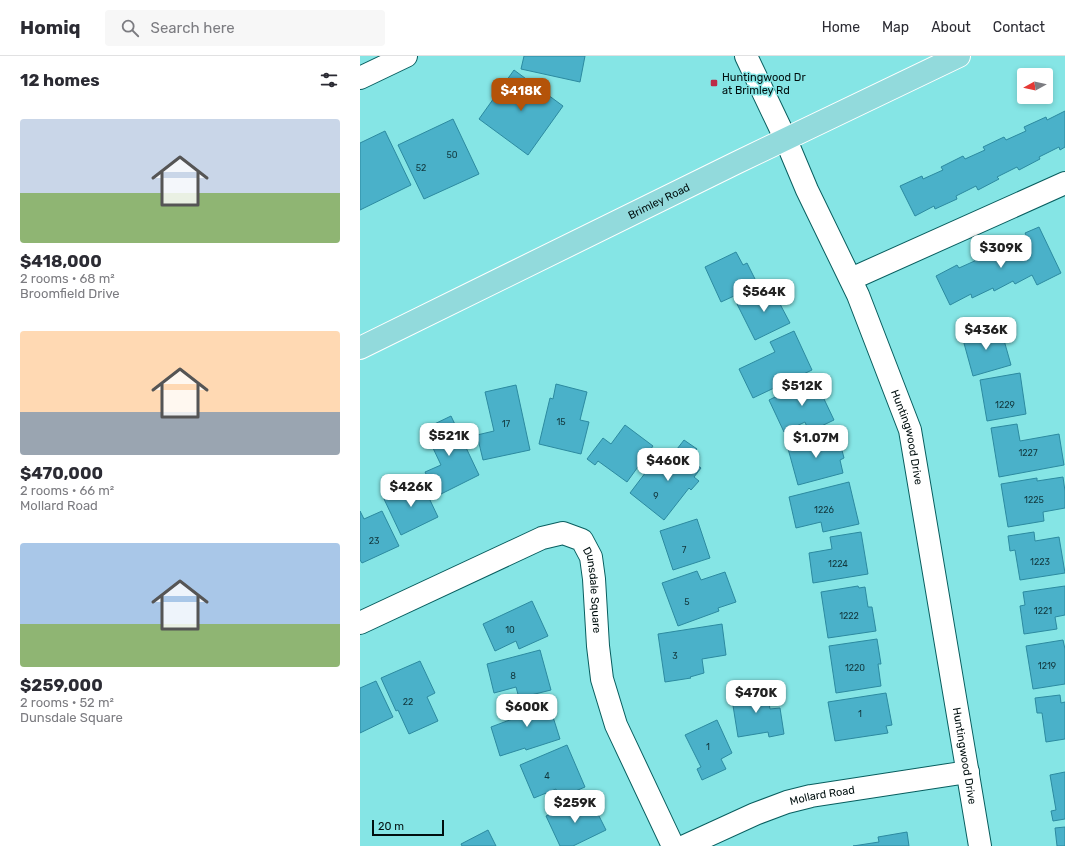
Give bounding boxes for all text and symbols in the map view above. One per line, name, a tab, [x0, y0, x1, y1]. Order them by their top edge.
search box	[105, 10, 385, 46]
text: Homiq	[20, 16, 81, 39]
icon: search	[119, 17, 141, 39]
text: Search here	[151, 19, 235, 37]
text: Home	[822, 19, 860, 36]
text: Map	[882, 19, 909, 36]
text: About	[931, 19, 971, 36]
text: Contact	[993, 19, 1045, 36]
north arrow	[1017, 68, 1053, 104]
map controls	[1017, 68, 1053, 104]
icon: filters	[318, 69, 340, 91]
text: 12 homes	[20, 70, 100, 90]
place label: Huntingwood Dr at Brimley Rd	[722, 71, 806, 97]
pin: $418K	[493, 78, 549, 112]
marker: Huntingwood Dr at Brimley Rd	[709, 78, 719, 88]
text: $418K	[500, 83, 542, 98]
icon: home	[144, 145, 216, 217]
house number: 50	[446, 150, 458, 160]
house number: 52	[416, 163, 426, 173]
street label: Brimley Road	[626, 180, 692, 222]
pin: $309K	[973, 235, 1029, 269]
text: $309K	[979, 240, 1023, 255]
text: $418,000	[20, 251, 102, 271]
text: 2 rooms · 68 m²	[20, 271, 115, 286]
pin: $564K	[736, 279, 792, 313]
text: $564K	[742, 284, 786, 299]
text: Broomfield Drive	[20, 286, 120, 301]
pin: $436K	[958, 317, 1014, 351]
text: $436K	[964, 322, 1008, 337]
icon: home	[144, 357, 216, 429]
pin: $512K	[774, 373, 830, 407]
text: $512K	[782, 378, 822, 393]
street label: Huntingwood Drive	[889, 388, 926, 486]
house number: 1229	[995, 400, 1015, 410]
house number: 15	[556, 417, 566, 427]
house number: 17	[502, 419, 511, 429]
pin: $521K	[421, 423, 477, 457]
pin: $1.07M	[783, 425, 849, 459]
text: $521K	[429, 428, 469, 443]
text: $1.07M	[793, 430, 839, 445]
pin: $460K	[640, 448, 696, 482]
house number: 1227	[1018, 448, 1038, 458]
text: $460K	[646, 453, 690, 468]
text: $470,000	[20, 463, 103, 483]
pin: $426K	[383, 474, 439, 508]
text: $426K	[389, 479, 433, 494]
text: 2 rooms · 66 m²	[20, 483, 114, 498]
house number: 9	[653, 491, 659, 501]
house number: 1225	[1024, 495, 1044, 505]
text: Mollard Road	[20, 498, 98, 513]
house number: 1226	[814, 505, 834, 515]
house number: 23	[369, 536, 379, 546]
street label: Dunsdale Square	[580, 545, 604, 634]
house number: 7	[682, 545, 687, 555]
house number: 1223	[1030, 557, 1050, 567]
house number: 1224	[828, 559, 848, 569]
icon: home	[144, 569, 216, 641]
house number: 5	[684, 597, 690, 607]
house number: 1221	[1034, 606, 1052, 616]
house number: 1222	[839, 611, 859, 621]
house number: 10	[505, 625, 515, 635]
house number: 3	[672, 651, 678, 661]
house number: 1219	[1038, 661, 1056, 671]
house number: 1220	[845, 663, 865, 673]
house number: 8	[510, 671, 516, 681]
text: $259,000	[20, 675, 103, 695]
pin: $470K	[728, 680, 784, 714]
text: $470K	[735, 685, 777, 700]
pin: $600K	[499, 694, 555, 728]
text: 2 rooms · 52 m²	[20, 695, 114, 710]
house number: 22	[403, 697, 413, 707]
text: $600K	[505, 699, 549, 714]
street label: Huntingwood Drive	[950, 706, 979, 805]
house number: 1	[858, 709, 862, 719]
text: Dunsdale Square	[20, 710, 123, 725]
house number: 1	[706, 742, 710, 752]
house number: 4	[544, 771, 550, 781]
street label: Mollard Road	[788, 783, 856, 808]
pin: $259K	[547, 790, 603, 824]
text: $259K	[554, 795, 596, 810]
scale bar	[372, 818, 444, 837]
text: 20 m	[378, 820, 404, 833]

